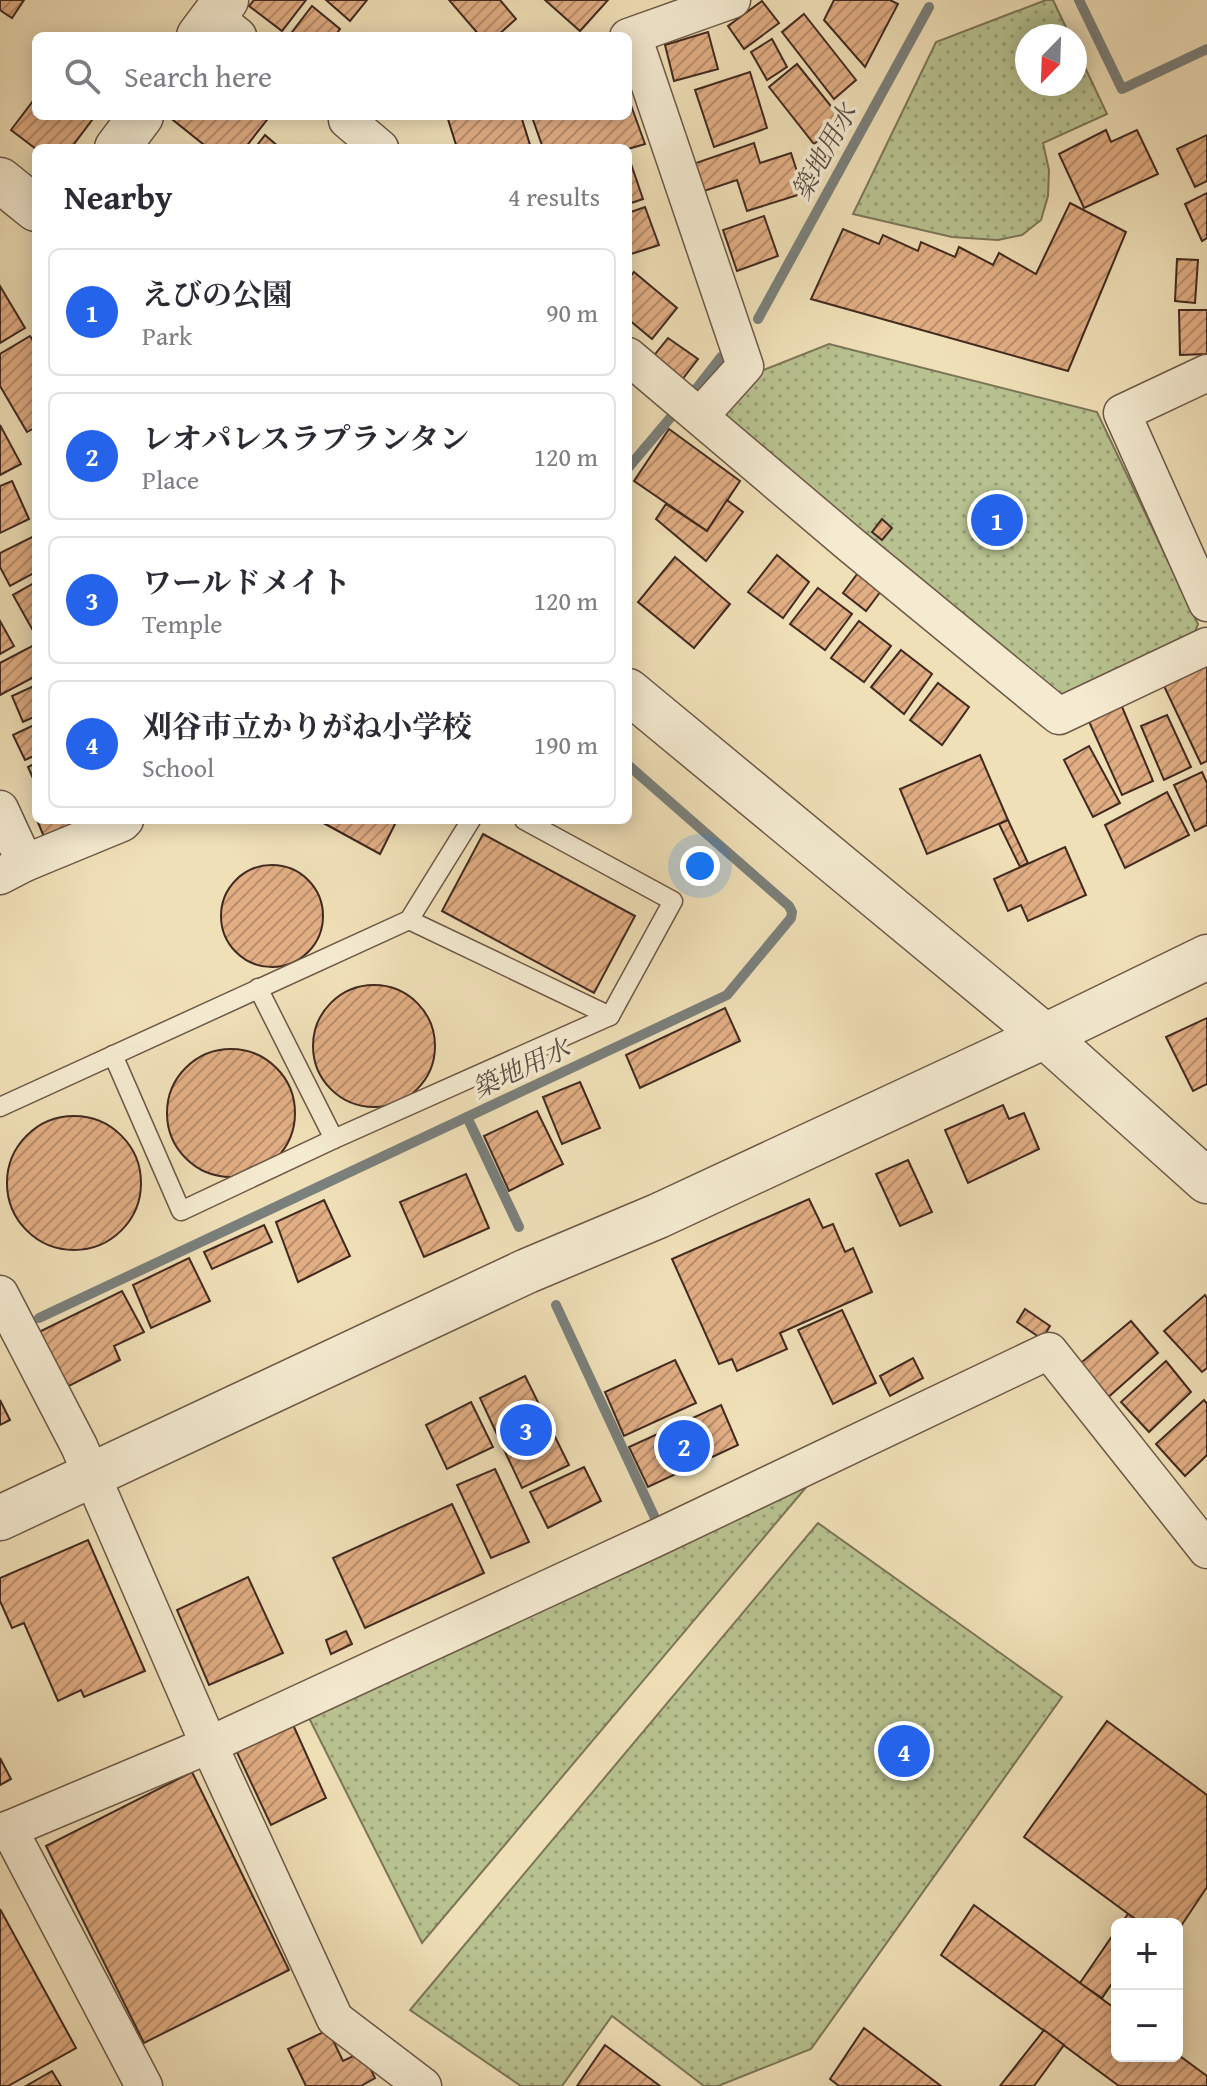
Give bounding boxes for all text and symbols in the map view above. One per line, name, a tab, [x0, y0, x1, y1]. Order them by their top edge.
north arrow	[1015, 24, 1087, 96]
search box	[32, 32, 632, 120]
icon: search	[60, 54, 104, 98]
text: Search here	[124, 54, 272, 98]
water label: 築地用水	[781, 94, 867, 207]
text: Nearby	[64, 172, 173, 221]
text: 4 results	[508, 177, 600, 216]
text: えびの公園	[142, 272, 292, 316]
text: 1	[85, 293, 99, 332]
text: 90 m	[546, 293, 598, 332]
text: Park	[142, 316, 192, 355]
text: レオパレスラプランタン	[142, 416, 469, 460]
text: 2	[85, 437, 99, 476]
text: 120 m	[533, 437, 598, 476]
text: Place	[142, 460, 199, 499]
pin: 1	[971, 490, 1023, 550]
text: ワールドメイト	[142, 560, 351, 604]
text: 3	[85, 581, 99, 620]
text: 120 m	[533, 581, 598, 620]
text: Temple	[142, 604, 223, 643]
text: 刈谷市立かりがね小学校	[142, 704, 472, 748]
text: 4	[85, 725, 99, 764]
text: 190 m	[533, 725, 598, 764]
text: School	[142, 748, 214, 787]
your location	[680, 846, 720, 886]
water label: 築地用水	[465, 1027, 579, 1107]
pin: 3	[500, 1400, 552, 1460]
pin: 2	[658, 1416, 710, 1476]
pin: 4	[878, 1721, 930, 1781]
map controls	[1111, 1918, 1183, 2062]
button: +	[1111, 1918, 1183, 1990]
button: −	[1111, 1990, 1183, 2062]

